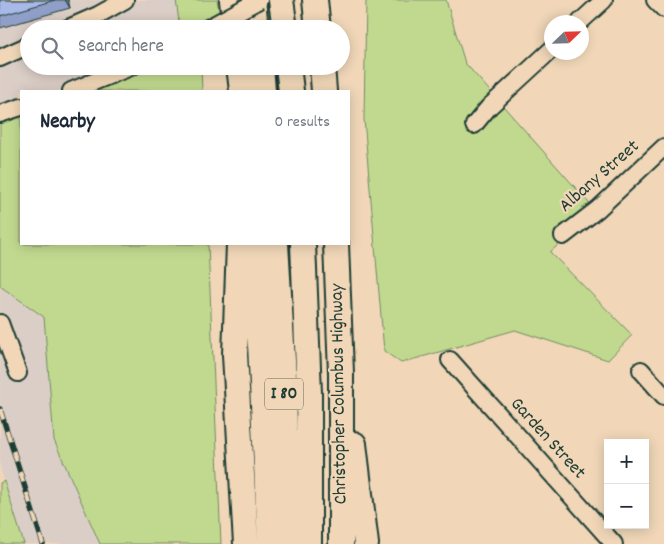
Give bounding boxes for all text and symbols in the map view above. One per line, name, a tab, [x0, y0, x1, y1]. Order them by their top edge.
north arrow	[544, 15, 589, 60]
search box	[20, 20, 350, 75]
icon: search	[38, 34, 66, 62]
text: Search here	[78, 34, 164, 61]
text: Nearby	[40, 108, 95, 138]
text: 0 results	[275, 111, 330, 134]
street label: Albany Street	[554, 134, 646, 220]
street label: Christopher Columbus Highway	[325, 283, 355, 505]
road number: I 80	[265, 378, 303, 409]
street label: Garden Street	[503, 392, 591, 486]
map controls	[604, 439, 649, 529]
button: +	[604, 439, 649, 484]
button: −	[604, 484, 649, 529]

